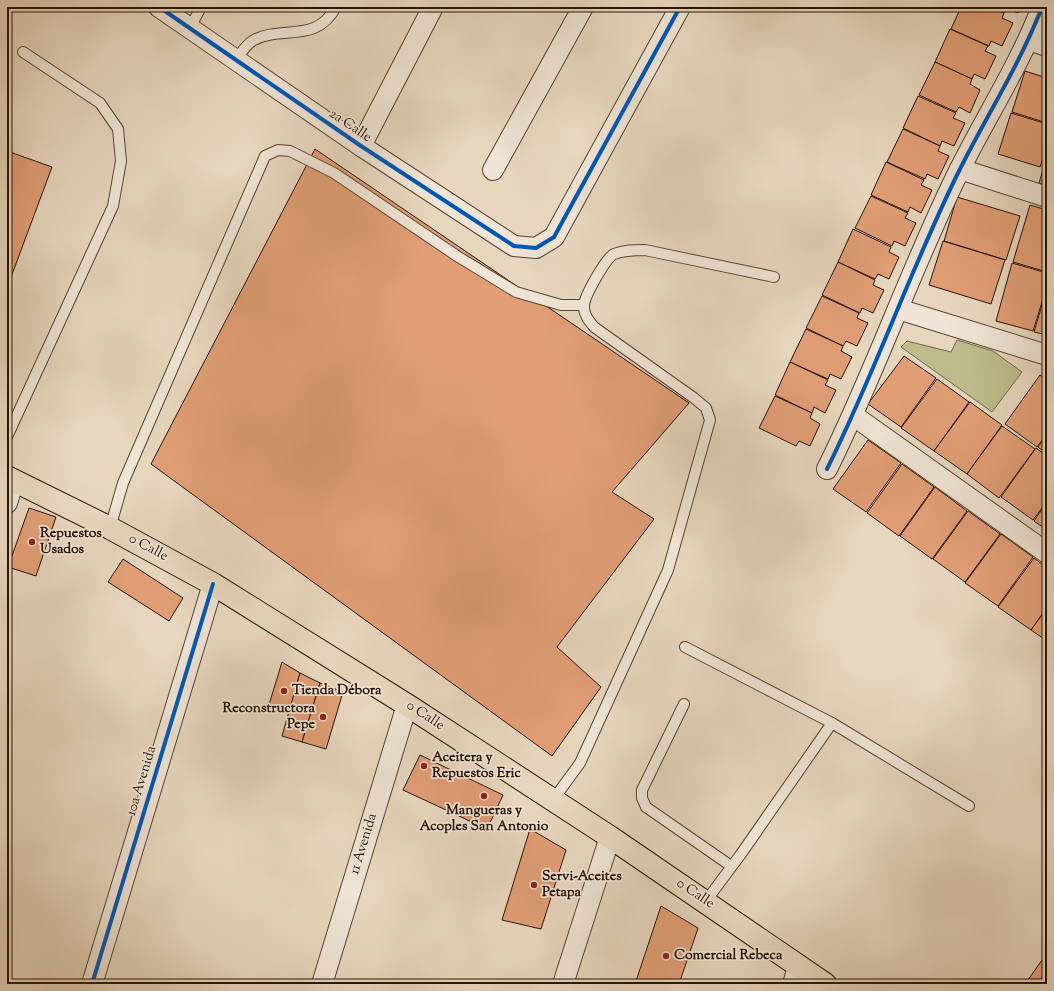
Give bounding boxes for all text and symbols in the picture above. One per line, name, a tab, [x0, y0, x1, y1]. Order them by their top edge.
street label: 2a Calle	[325, 104, 375, 148]
place label: Repuestos Usados	[40, 524, 102, 560]
street label: 0 Calle	[125, 529, 171, 567]
marker: Repuestos Usados	[27, 537, 37, 547]
place label: Tienda Débora	[292, 681, 382, 701]
marker: Tienda Débora	[279, 686, 289, 696]
street label: 0 Calle	[402, 696, 448, 736]
place label: Reconstructora Pepe	[223, 699, 316, 735]
marker: Reconstructora Pepe	[318, 712, 328, 722]
street label: 10a Avenida	[122, 743, 162, 818]
place label: Aceitera y Repuestos Eric	[432, 748, 521, 784]
marker: Aceitera y Repuestos Eric	[419, 761, 429, 771]
marker: Mangueras y Acoples San Antonio	[479, 791, 489, 801]
place label: Mangueras y Acoples San Antonio	[420, 801, 549, 837]
street label: 11 Avenida	[345, 810, 383, 877]
place label: Servi-Aceites Petapa	[542, 867, 622, 903]
street label: 0 Calle	[672, 874, 718, 914]
marker: Servi-Aceites Petapa	[529, 880, 539, 890]
place label: Comercial Rebeca	[674, 946, 783, 966]
marker: Comercial Rebeca	[661, 951, 671, 961]

